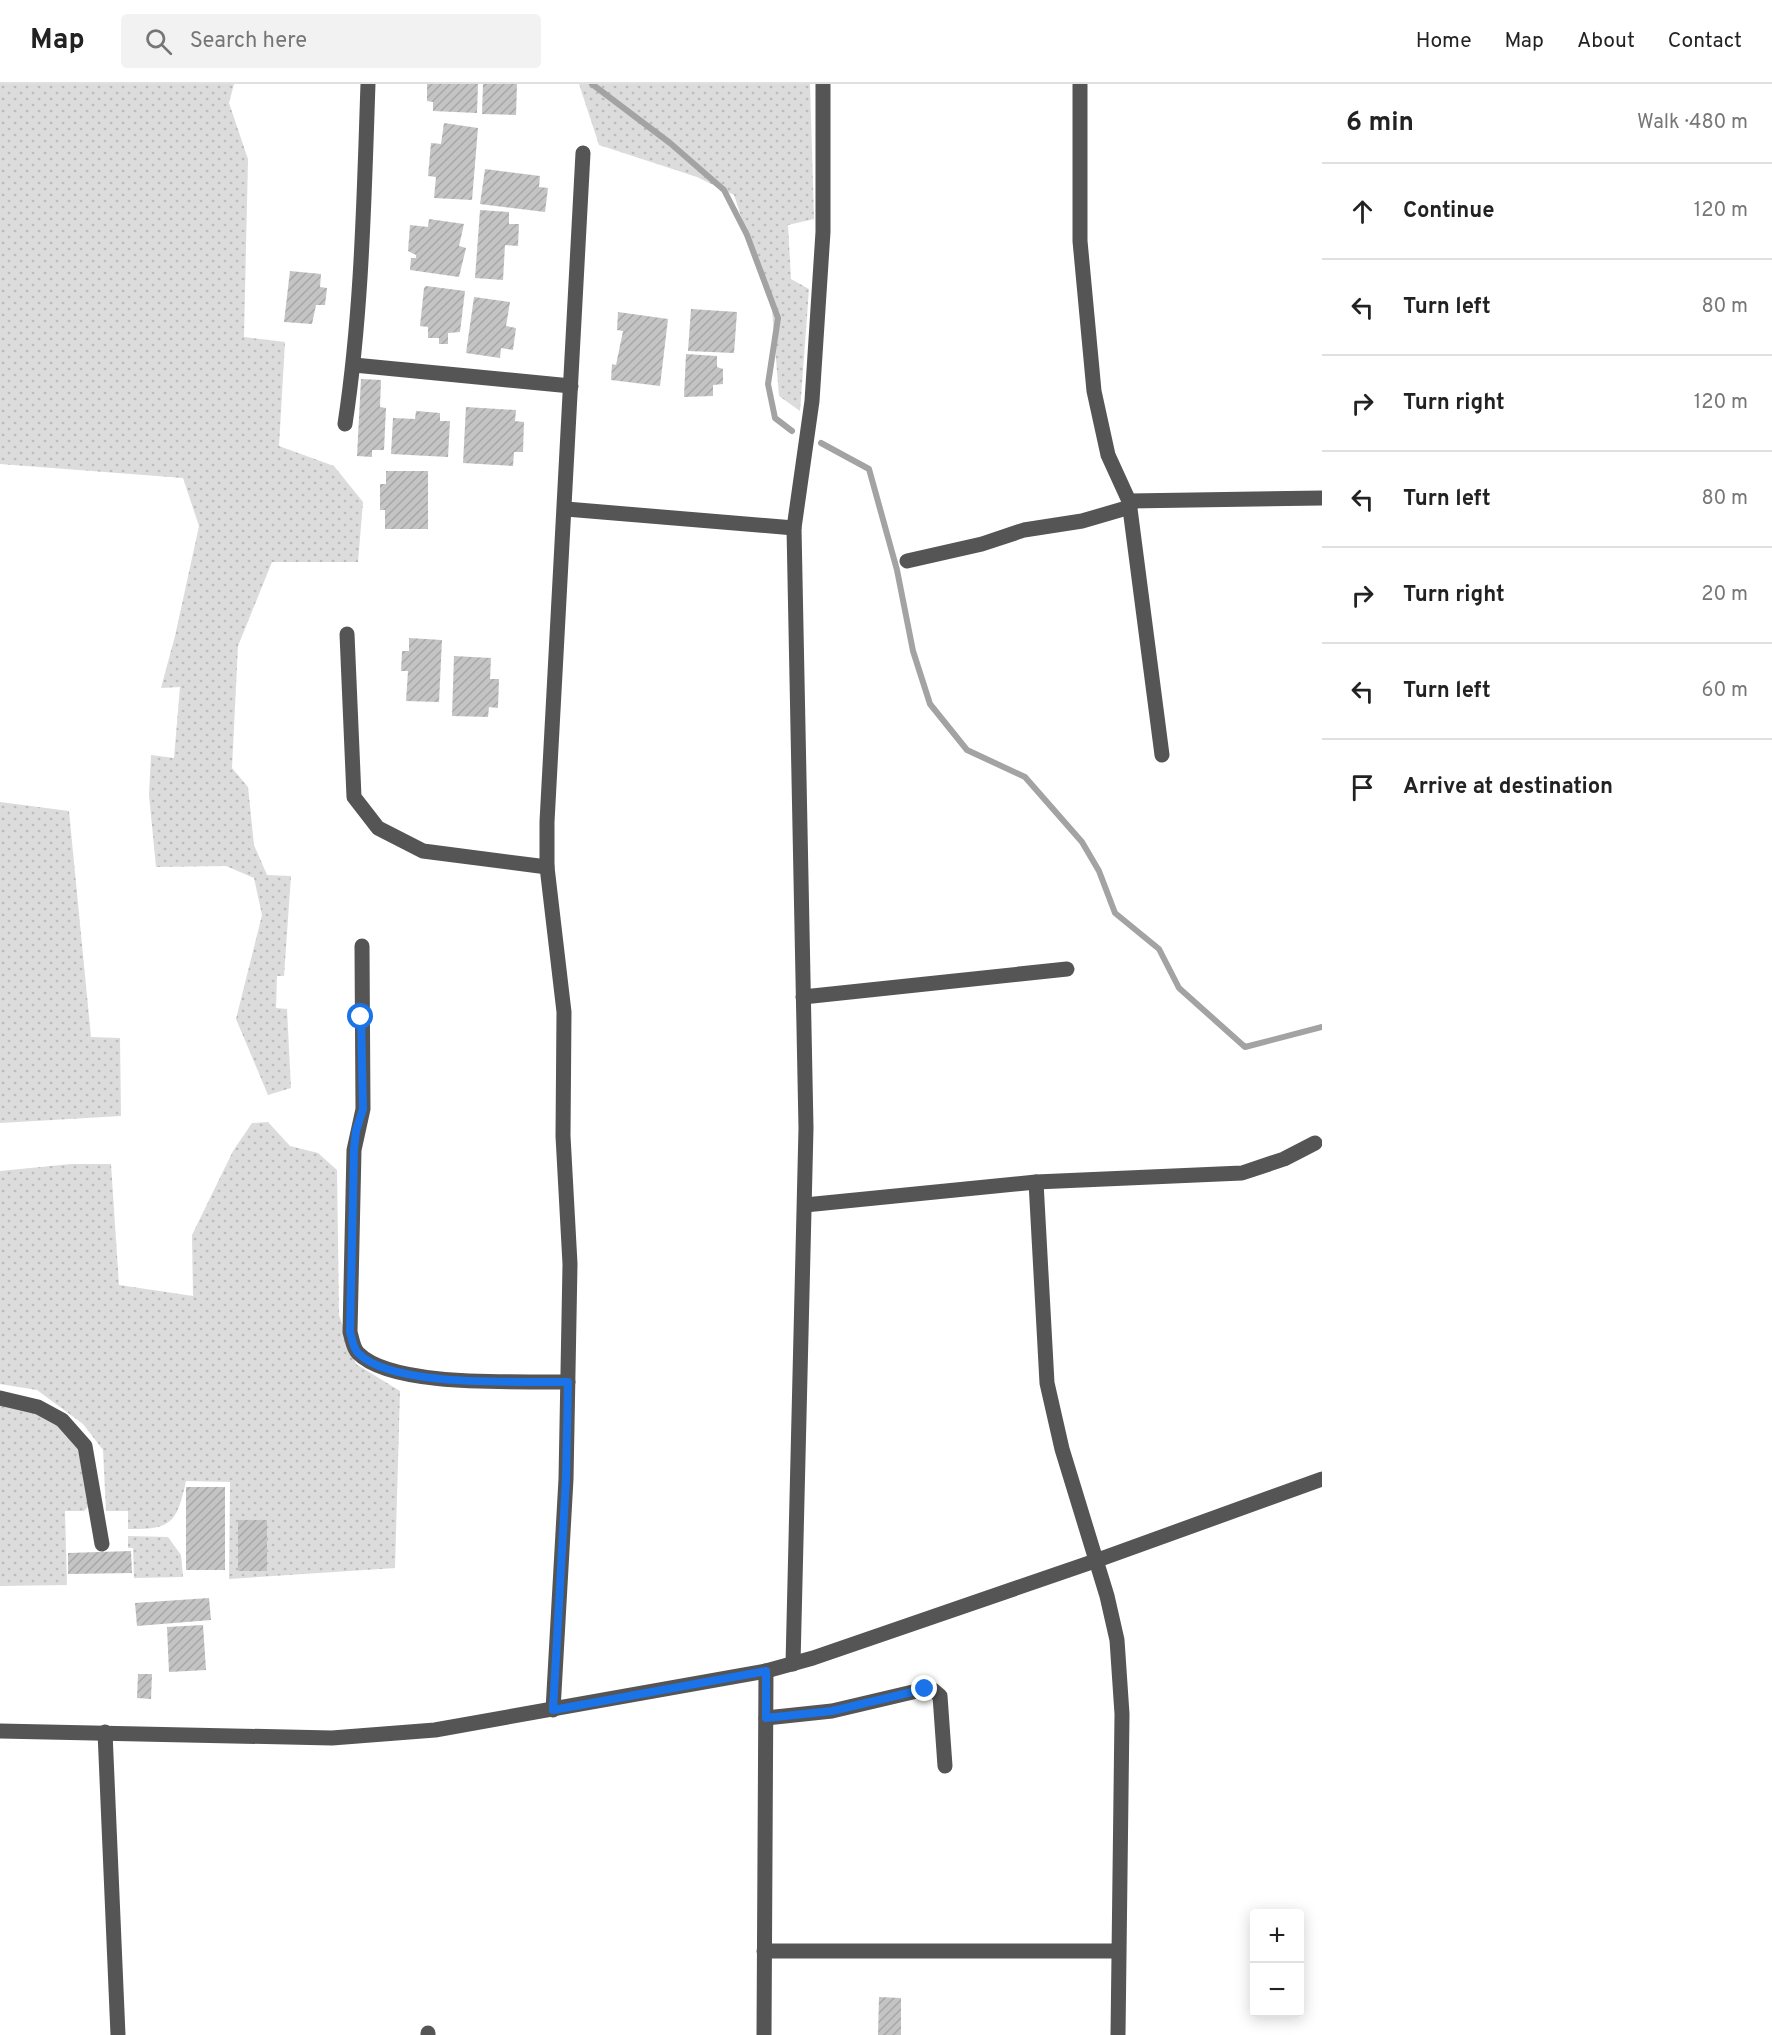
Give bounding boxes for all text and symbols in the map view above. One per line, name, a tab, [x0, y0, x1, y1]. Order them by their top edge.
search box	[121, 14, 541, 68]
text: Map	[30, 23, 85, 59]
icon: search	[142, 25, 175, 58]
text: Search here	[190, 28, 307, 55]
text: Home	[1416, 28, 1472, 55]
text: Map	[1505, 28, 1544, 55]
text: About	[1577, 28, 1635, 55]
text: Contact	[1668, 28, 1742, 55]
text: 6 min	[1346, 107, 1414, 140]
text: Walk · 480 m	[1637, 110, 1748, 136]
icon: ahead	[1346, 195, 1379, 228]
text: Continue	[1403, 198, 1494, 225]
text: 120 m	[1694, 198, 1748, 224]
icon: left	[1346, 291, 1379, 324]
text: Turn left	[1403, 294, 1491, 321]
text: 80 m	[1702, 294, 1748, 320]
icon: right	[1346, 387, 1379, 420]
text: Turn right	[1403, 390, 1505, 417]
text: 120 m	[1694, 390, 1748, 416]
icon: left	[1346, 483, 1379, 516]
text: Turn left	[1403, 486, 1491, 513]
text: 80 m	[1702, 486, 1748, 512]
icon: right	[1346, 579, 1379, 612]
text: Turn right	[1403, 582, 1505, 609]
text: 20 m	[1701, 582, 1748, 608]
icon: left	[1346, 675, 1379, 708]
text: Turn left	[1403, 678, 1491, 705]
text: 60 m	[1702, 678, 1748, 704]
icon: arrive	[1346, 771, 1379, 804]
text: Arrive at destination	[1403, 774, 1613, 801]
route start	[347, 1003, 373, 1029]
route end	[911, 1675, 937, 1701]
map controls	[1250, 1909, 1304, 2017]
button: +	[1250, 1909, 1304, 1963]
button: −	[1250, 1963, 1304, 2017]

